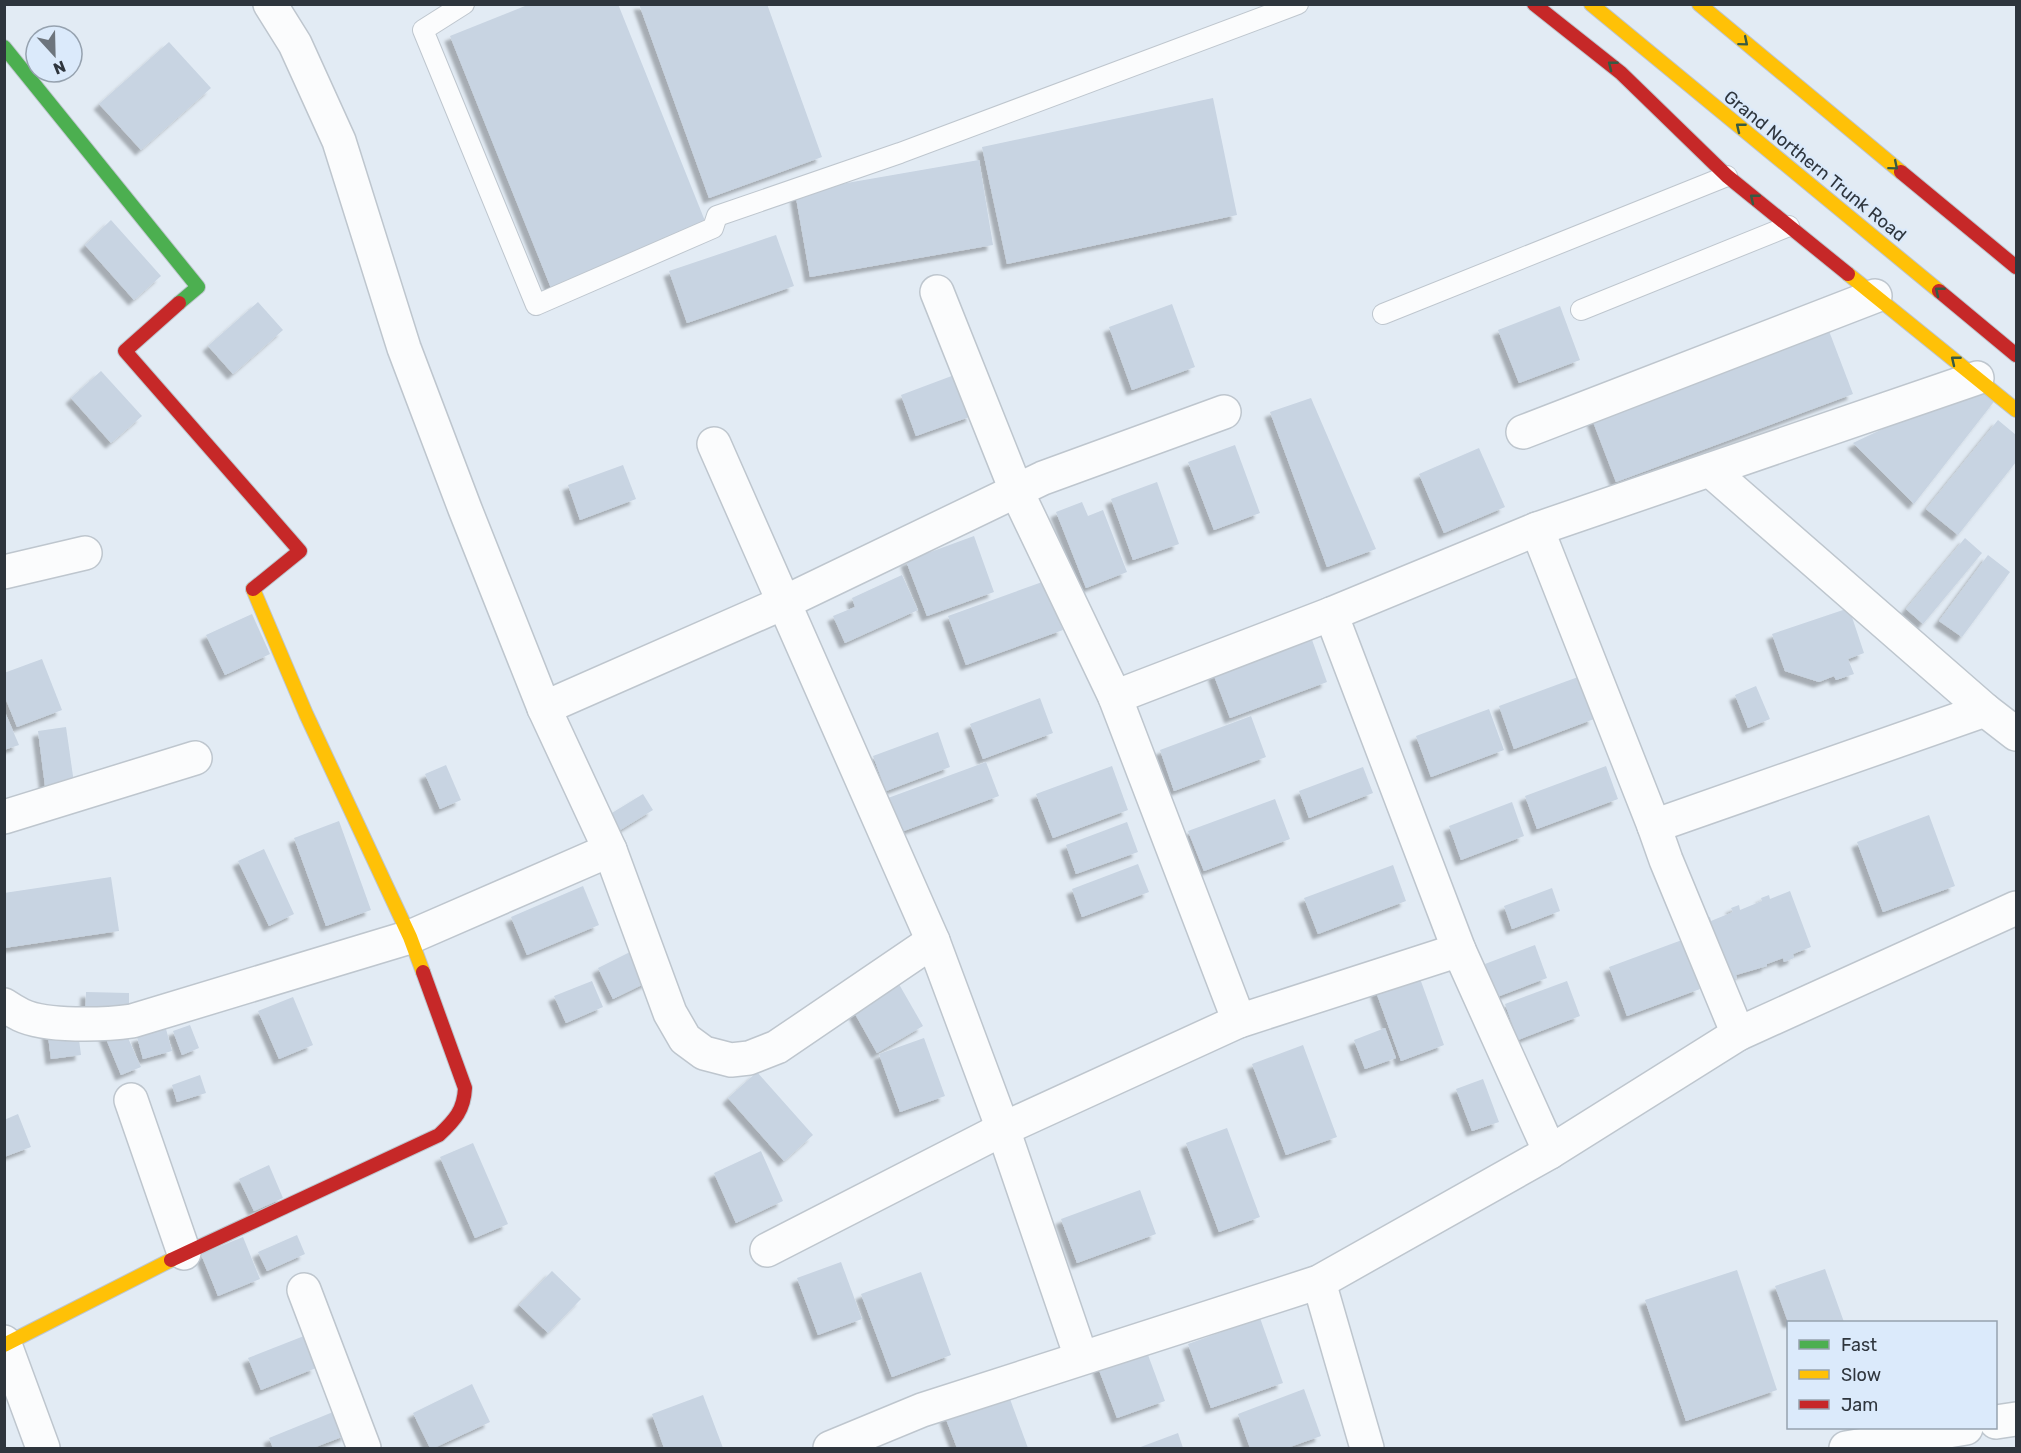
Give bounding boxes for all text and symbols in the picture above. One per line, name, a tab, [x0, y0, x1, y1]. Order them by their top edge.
north arrow	[24, 24, 84, 84]
one-way arrow	[1737, 34, 1748, 45]
text: N	[51, 56, 68, 78]
one-way arrow	[1607, 62, 1618, 73]
street label: Grand Northern Trunk Road	[1719, 86, 1911, 246]
one-way arrow	[1736, 123, 1747, 134]
one-way arrow	[1887, 159, 1898, 170]
one-way arrow	[1750, 195, 1761, 206]
one-way arrow	[1935, 287, 1946, 298]
one-way arrow	[1951, 357, 1962, 368]
legend	[1787, 1321, 1997, 1429]
text: Fast	[1841, 1334, 1877, 1356]
text: Slow	[1841, 1364, 1881, 1386]
text: Jam	[1841, 1394, 1878, 1416]

